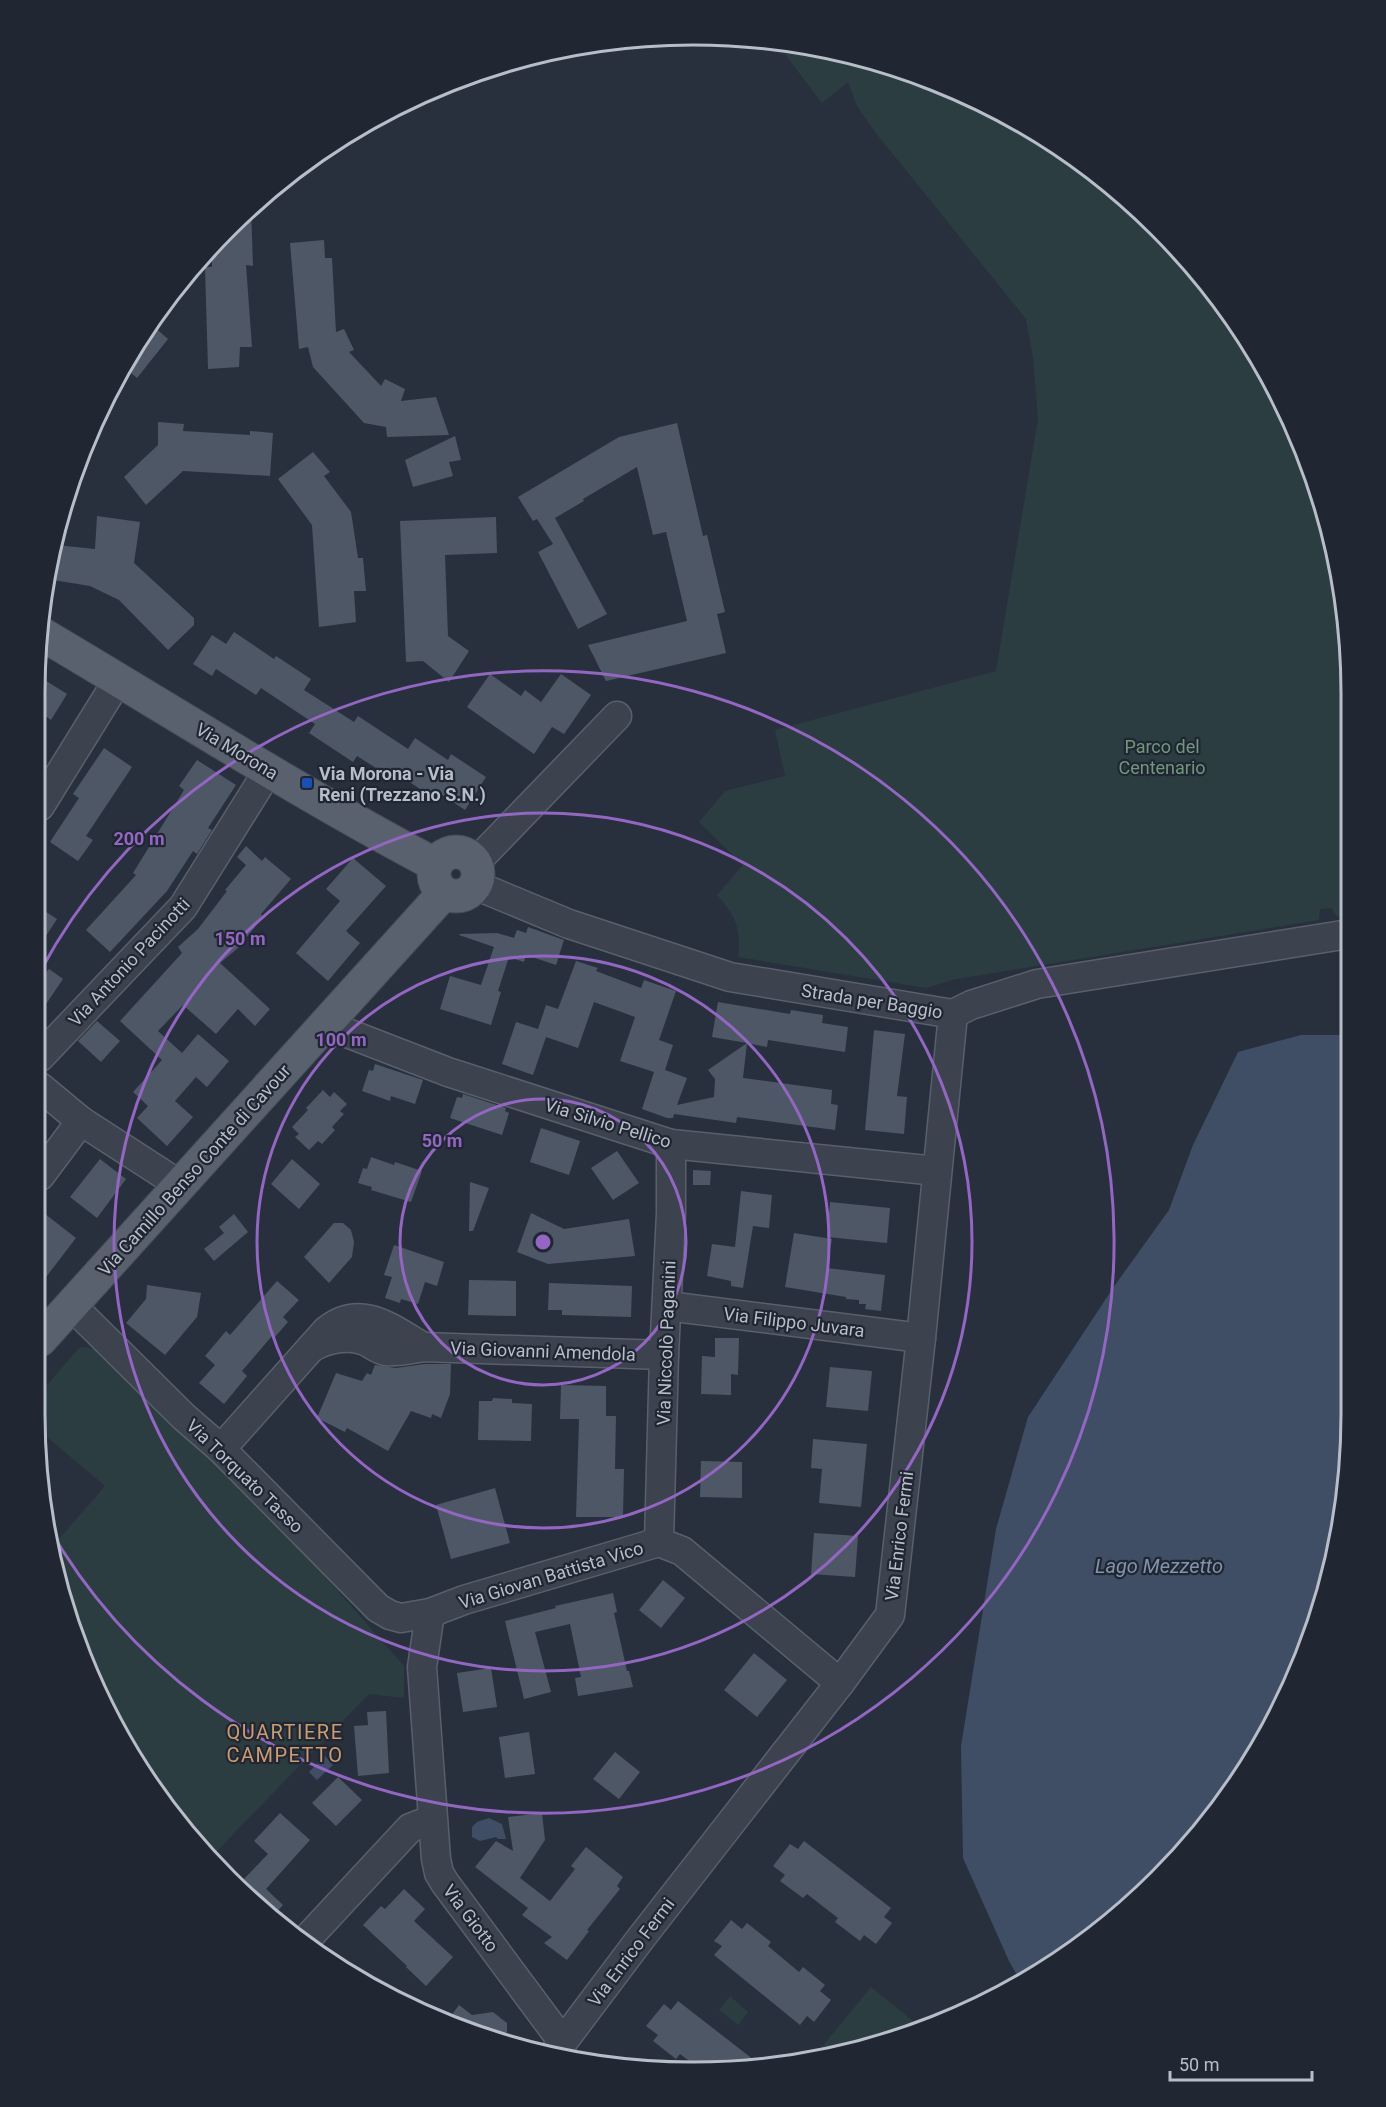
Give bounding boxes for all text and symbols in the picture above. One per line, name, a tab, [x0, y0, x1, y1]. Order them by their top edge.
street label: Via Morona	[192, 718, 282, 784]
park label: Parco del Centenario	[1118, 736, 1206, 778]
place label: Via Morona - Via Reni (Trezzano S.N.)	[319, 763, 486, 806]
marker: Via Morona - Via Reni (Trezzano S.N.)	[300, 776, 314, 790]
text: 200 m	[113, 828, 165, 849]
street label: Via Antonio Pacinotti	[64, 893, 194, 1031]
text: 150 m	[214, 928, 266, 949]
street label: Strada per Baggio	[800, 979, 944, 1023]
text: 100 m	[315, 1029, 367, 1050]
street label: Via Camillo Benso Conte di Cavour	[94, 1060, 294, 1280]
street label: Via Silvio Pellico	[542, 1094, 674, 1152]
text: 50 m	[422, 1130, 462, 1151]
centre of rings	[533, 1232, 553, 1252]
street label: Via Niccolò Paganini	[653, 1260, 679, 1426]
street label: Via Filippo Juvara	[722, 1303, 866, 1341]
street label: Via Giovanni Amendola	[450, 1337, 636, 1365]
street label: Via Torquato Tasso	[182, 1415, 308, 1537]
street label: Via Enrico Fermi	[881, 1470, 917, 1602]
street label: Via Giovan Battista Vico	[456, 1537, 646, 1613]
water label: Lago Mezzetto	[1095, 1554, 1223, 1578]
district label: QUARTIERE CAMPETTO	[226, 1720, 344, 1767]
street label: Via Giotto	[439, 1880, 503, 1956]
street label: Via Enrico Fermi	[583, 1894, 679, 2010]
scale bar	[1170, 2044, 1312, 2082]
text: 50 m	[1179, 2054, 1219, 2075]

